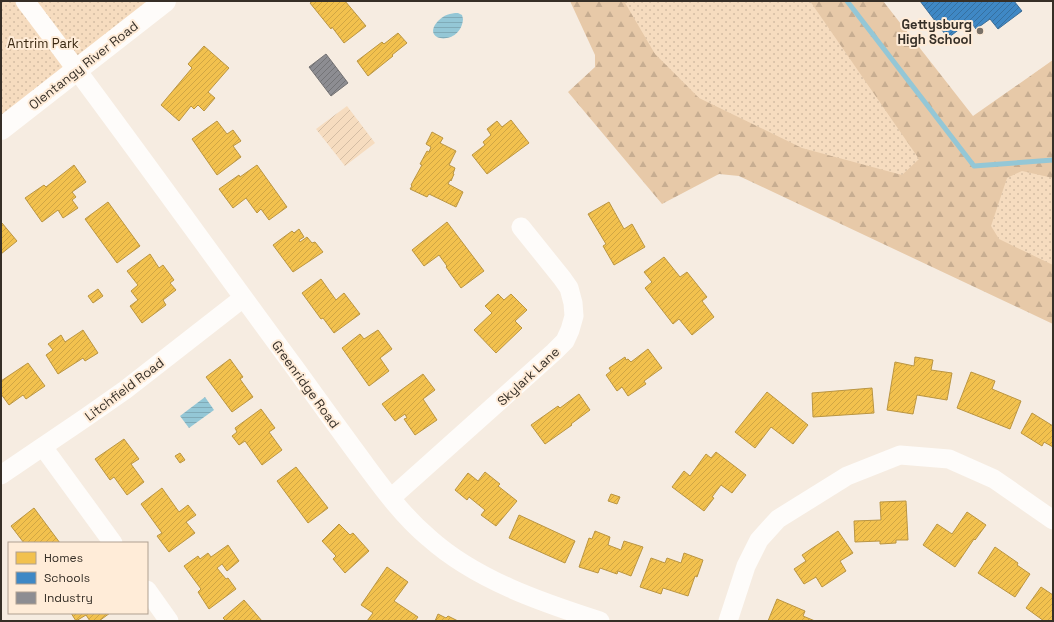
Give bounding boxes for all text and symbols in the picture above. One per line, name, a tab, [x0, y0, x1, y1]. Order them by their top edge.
place label: Gettysburg High School	[898, 16, 972, 48]
street label: Olentangy River Road	[25, 17, 141, 113]
marker: Gettysburg High School	[975, 26, 985, 36]
park label: Antrim Park	[7, 35, 79, 52]
street label: Greenridge Road	[268, 337, 343, 432]
street label: Skylark Lane	[494, 343, 563, 410]
street label: Litchfield Road	[81, 354, 167, 425]
legend	[8, 542, 148, 614]
text: Homes	[44, 550, 83, 566]
text: Schools	[44, 570, 90, 586]
text: Industry	[44, 590, 93, 606]

